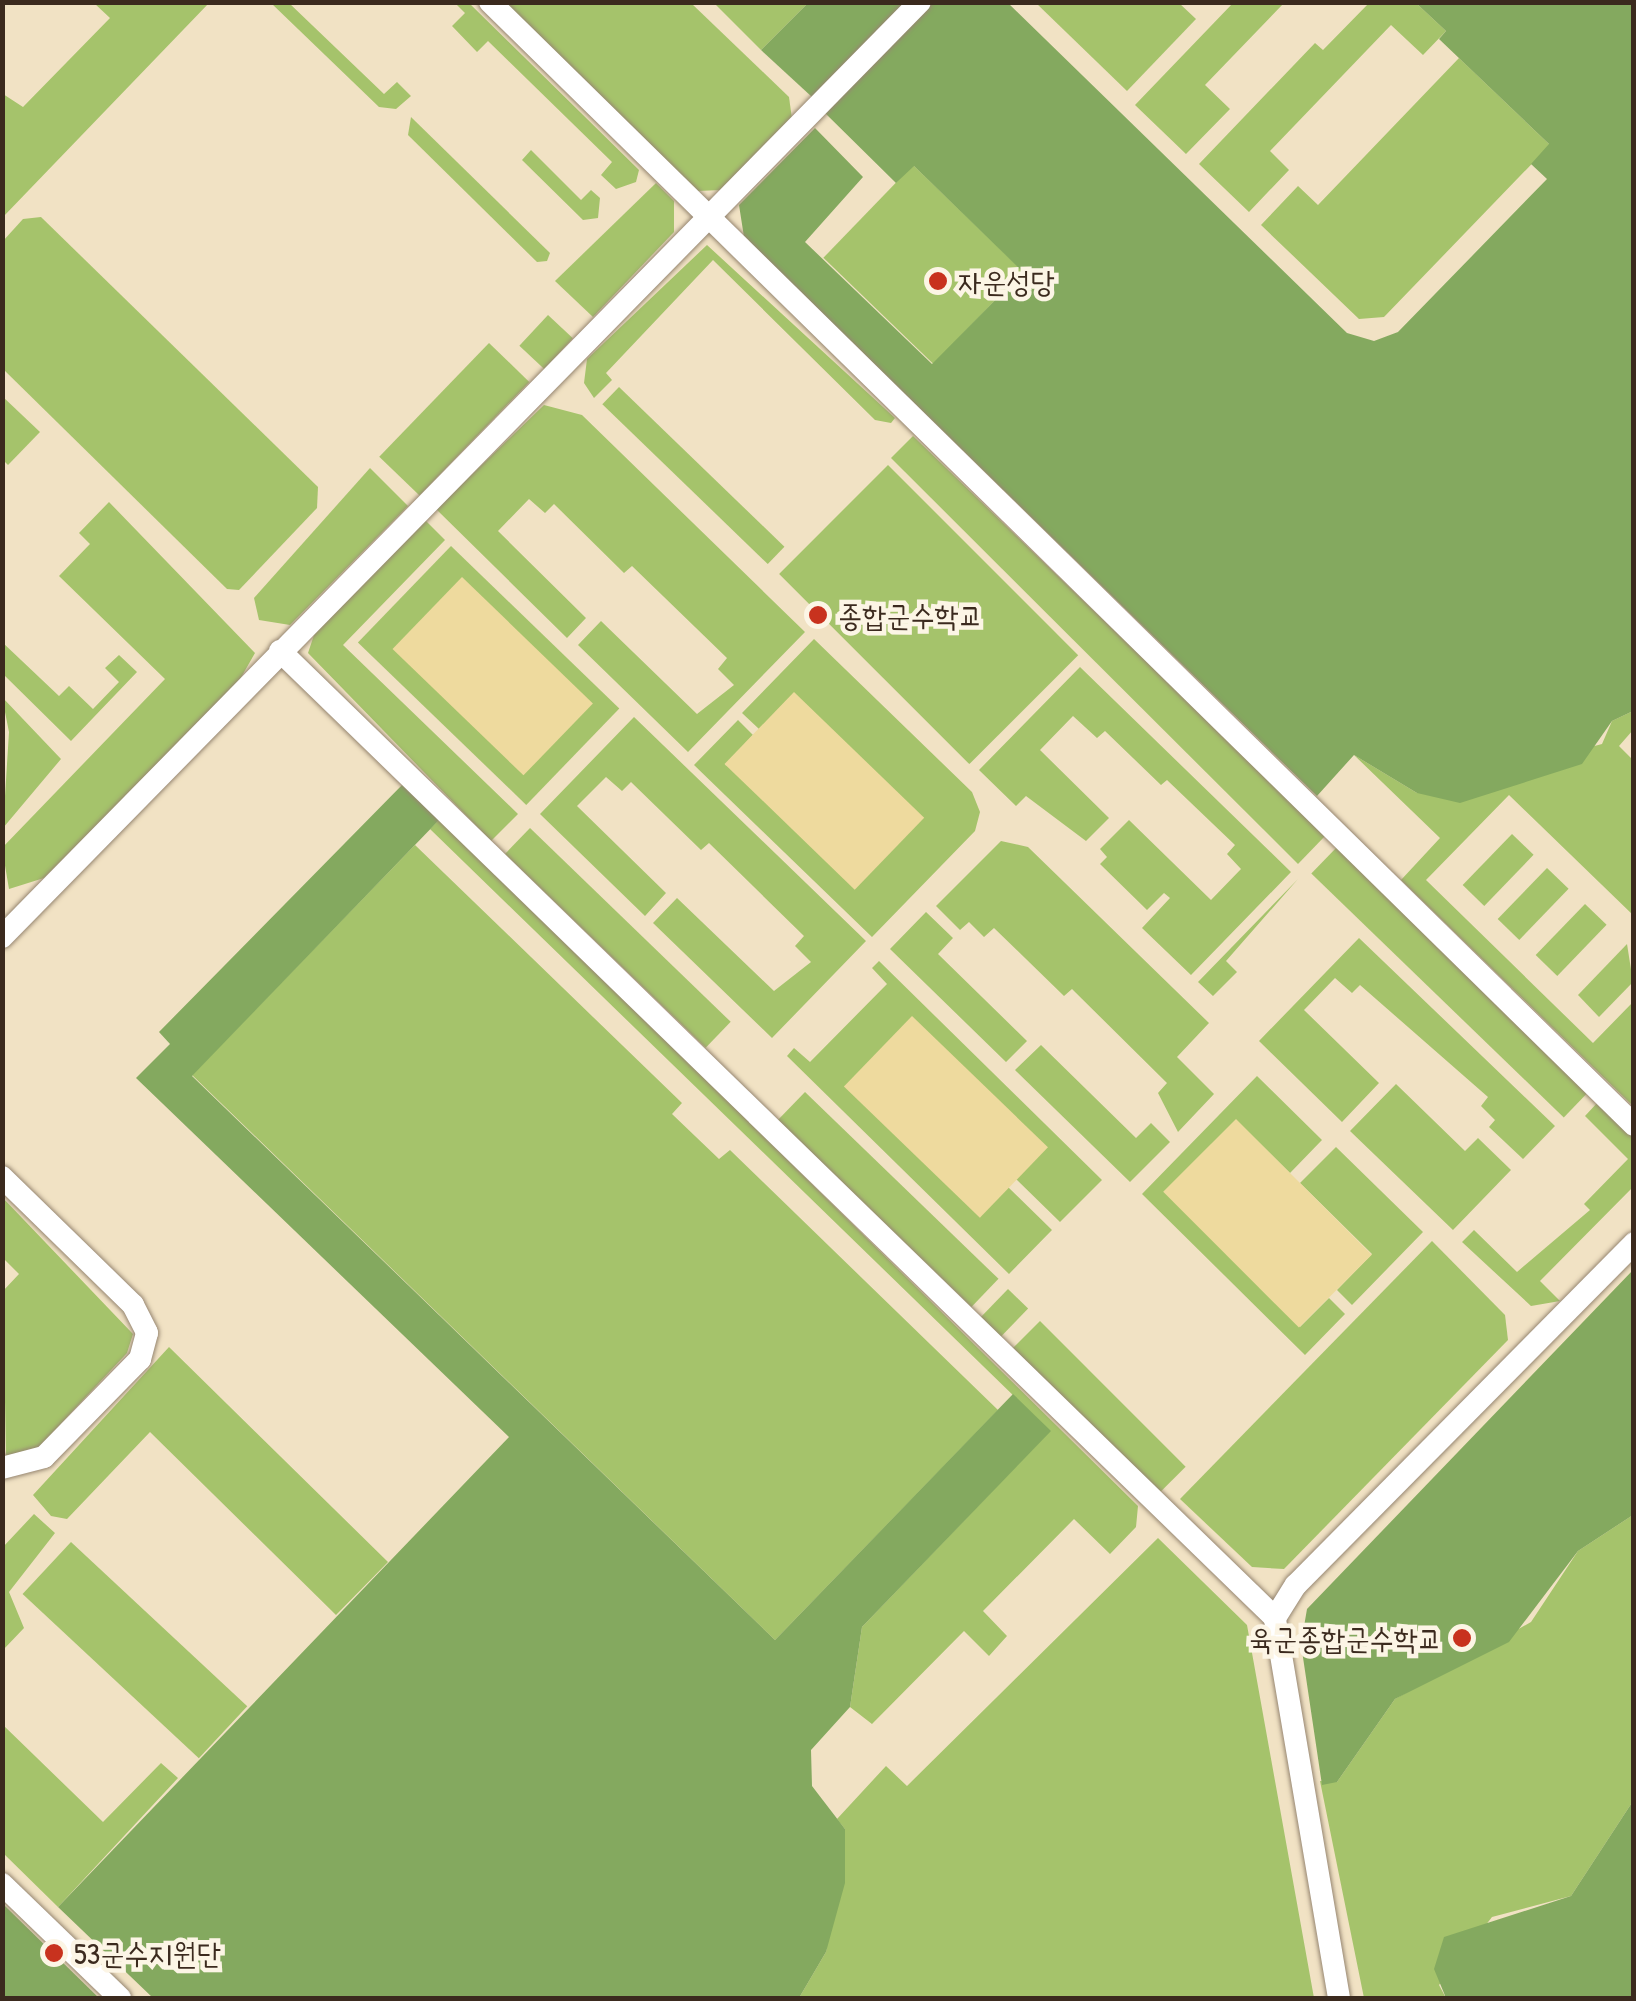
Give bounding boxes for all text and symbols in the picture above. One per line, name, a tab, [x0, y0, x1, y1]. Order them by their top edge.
place label: 자운성당	[958, 263, 1055, 299]
marker: 자운성당	[927, 270, 949, 292]
place label: 종합군수학교	[838, 597, 983, 633]
marker: 종합군수학교	[807, 604, 829, 626]
place label: 육군종합군수학교	[1249, 1620, 1442, 1656]
marker: 육군종합군수학교	[1451, 1627, 1473, 1649]
place label: 53군수지원단	[74, 1935, 221, 1971]
marker: 53군수지원단	[43, 1942, 65, 1964]

